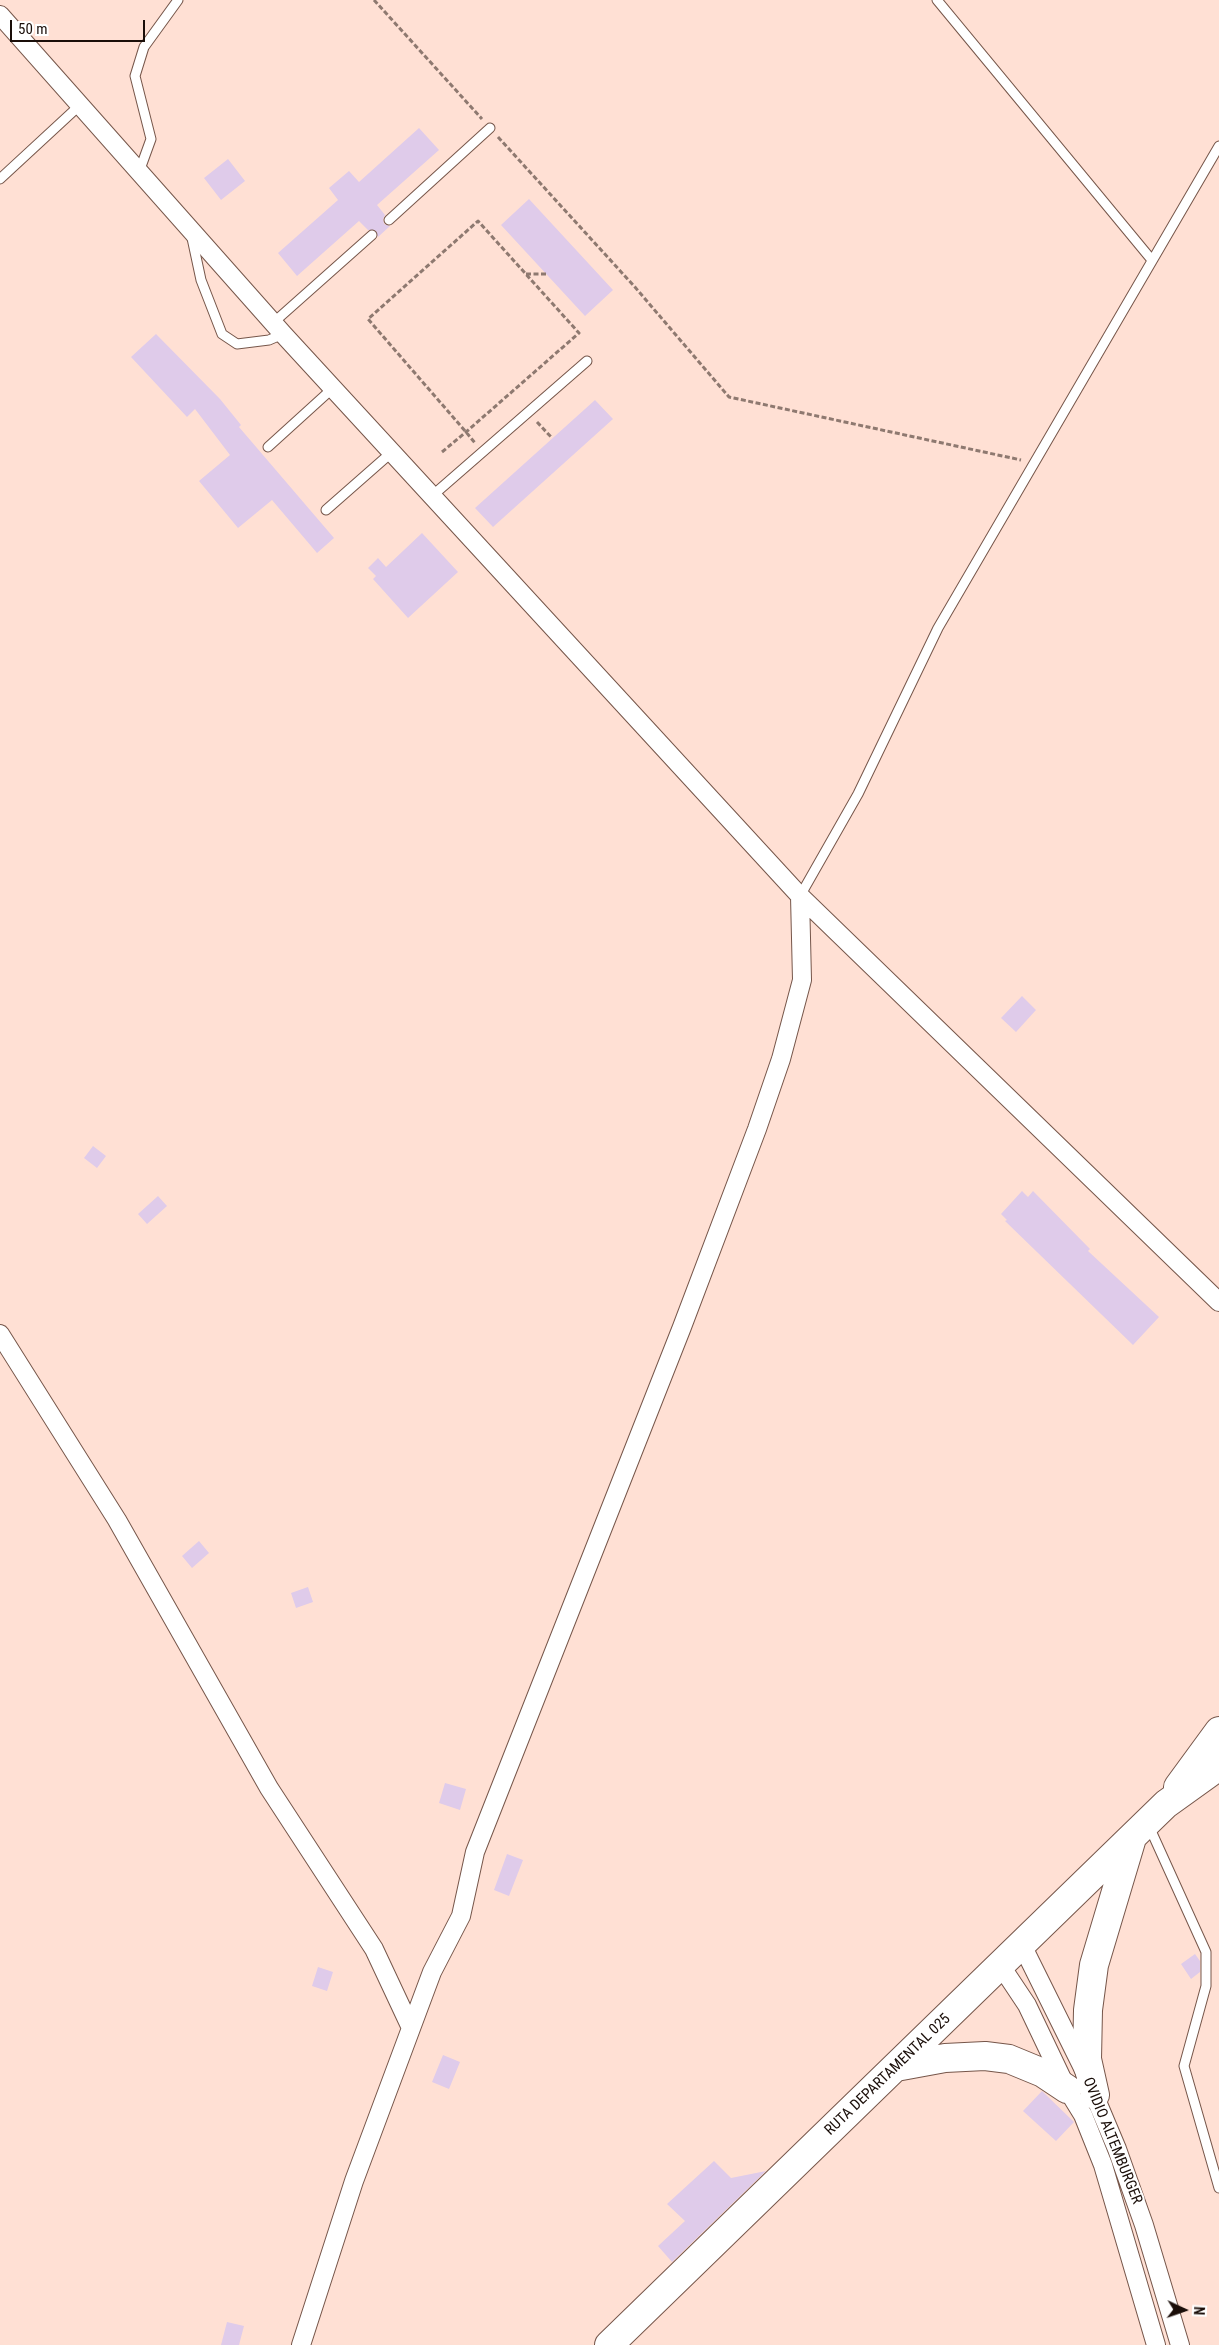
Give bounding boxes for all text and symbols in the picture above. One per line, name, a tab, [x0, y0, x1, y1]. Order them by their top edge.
scale bar	[12, 10, 148, 42]
text: 50 m	[18, 20, 48, 38]
street label: RUTA DEPARTAMENTAL 025	[822, 2010, 954, 2140]
street label: OVIDIO ALTEMBURGER	[1078, 2075, 1146, 2207]
north arrow	[1159, 2285, 1209, 2335]
text: N	[1191, 2306, 1207, 2315]

